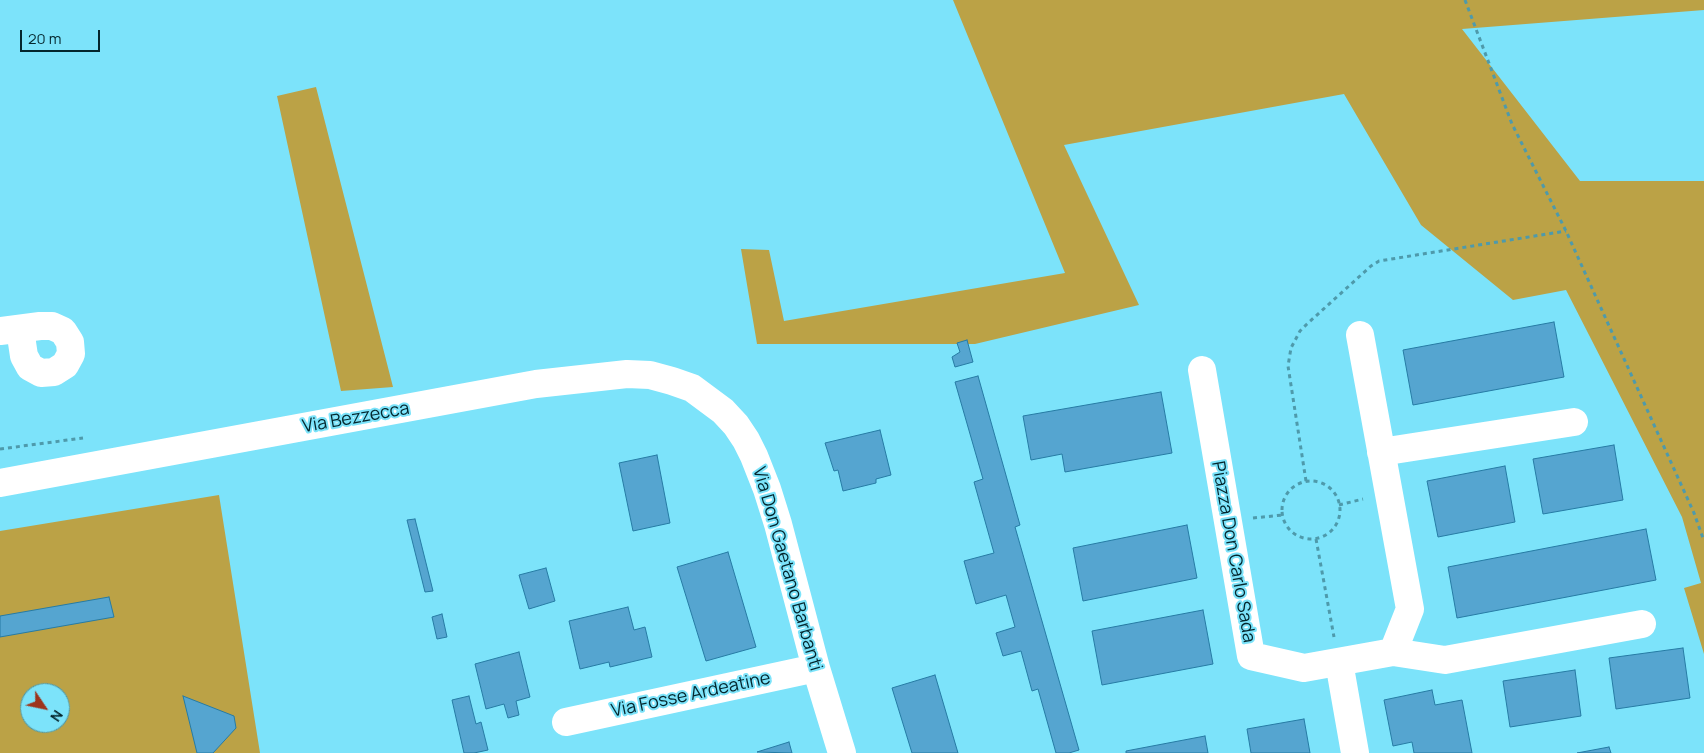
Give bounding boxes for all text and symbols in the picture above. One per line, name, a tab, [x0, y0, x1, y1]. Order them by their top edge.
scale bar	[22, 20, 102, 52]
text: 20 m	[28, 28, 61, 49]
street label: Via Bezzecca	[301, 398, 411, 438]
street label: Piazza Don Carlo Sada	[1206, 460, 1260, 644]
street label: Via Don Gaetano Barbanti	[748, 465, 826, 673]
street label: Via Fosse Ardeatine	[610, 668, 772, 722]
north arrow	[20, 683, 70, 733]
text: N	[46, 707, 68, 726]

